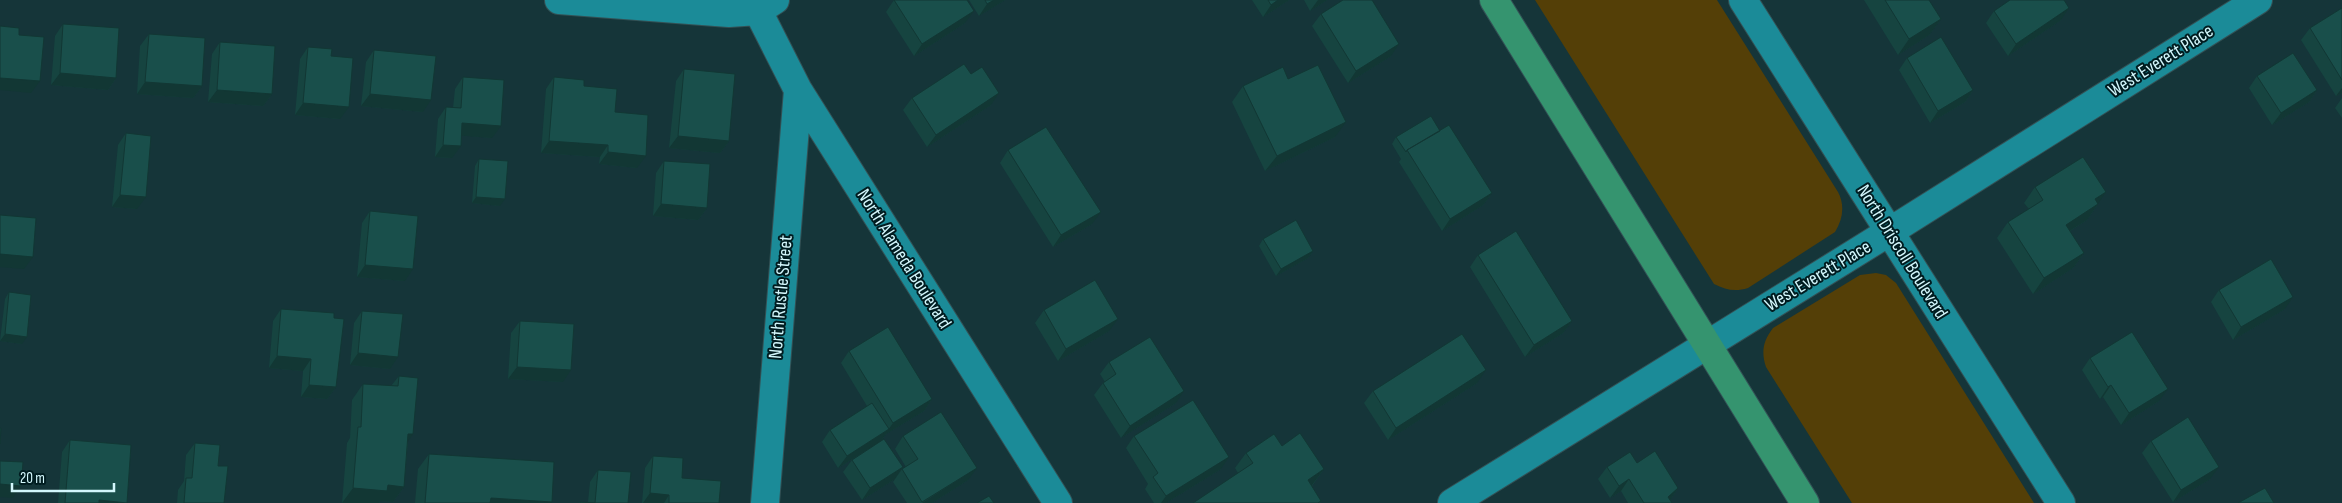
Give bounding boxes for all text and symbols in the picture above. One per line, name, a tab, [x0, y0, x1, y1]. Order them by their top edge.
street label: West Everett Place	[2104, 20, 2218, 102]
street label: North Driscoll Boulevard	[1852, 181, 1952, 323]
street label: North Alameda Boulevard	[852, 185, 956, 333]
street label: North Rustle Street	[764, 234, 798, 360]
street label: West Everett Place	[1761, 235, 1875, 317]
scale bar	[12, 460, 115, 492]
text: 20 m	[20, 469, 45, 488]

